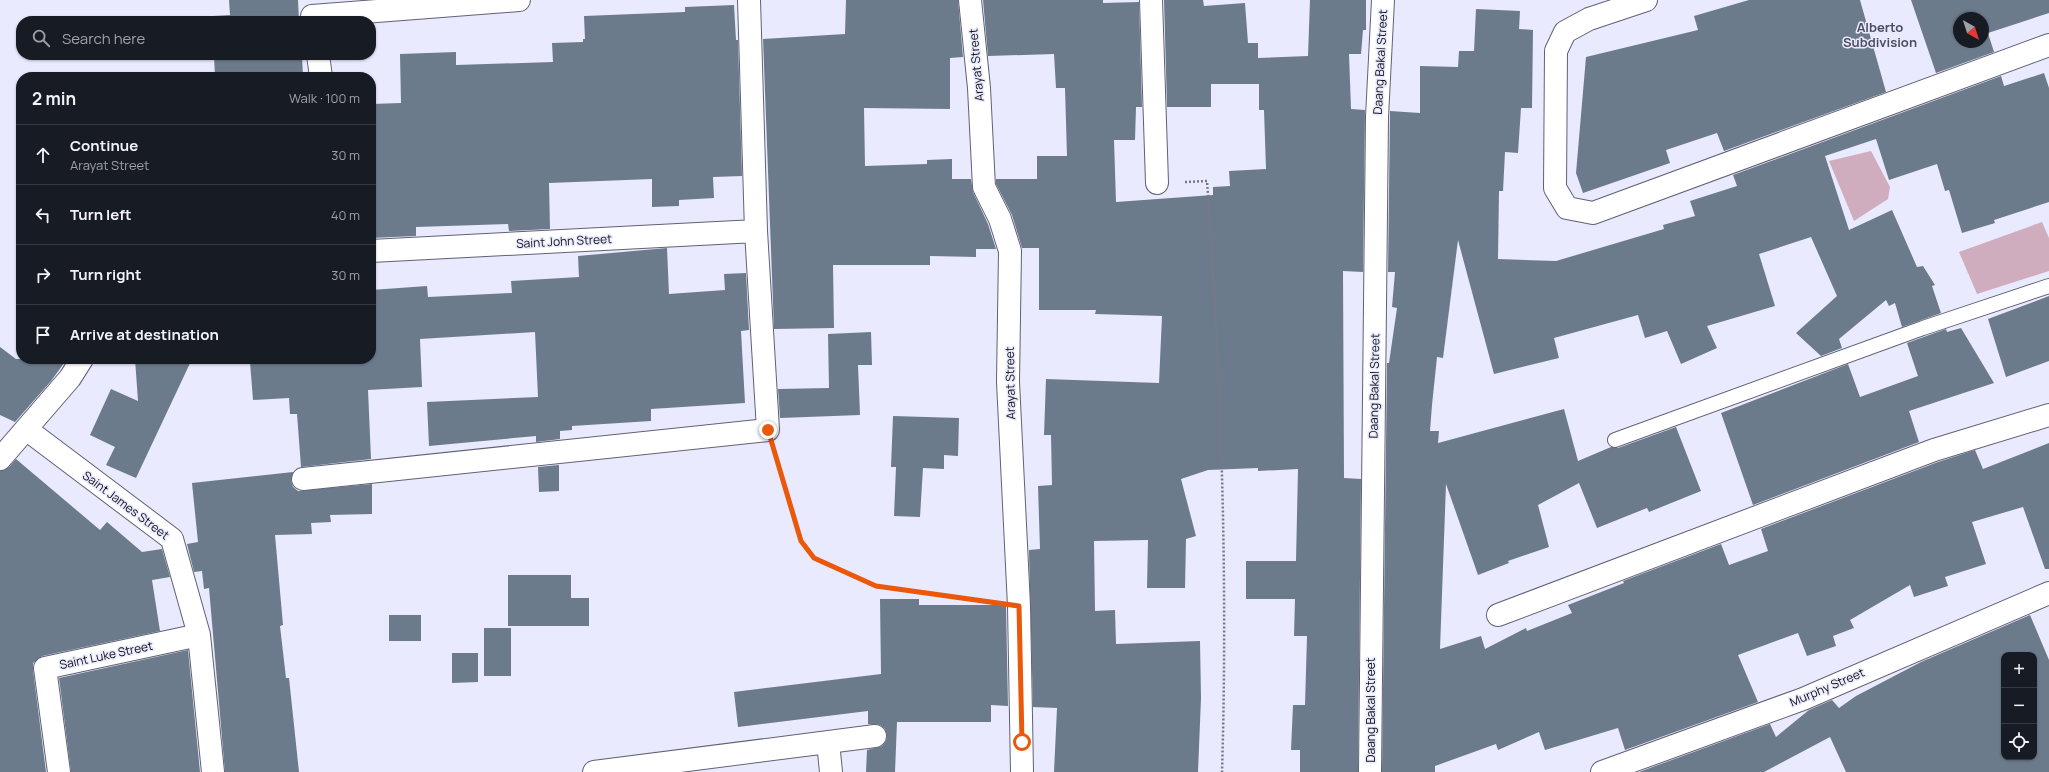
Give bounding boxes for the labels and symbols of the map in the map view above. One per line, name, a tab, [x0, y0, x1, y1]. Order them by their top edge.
street label: Daang Bakal Street	[1369, 9, 1391, 115]
north arrow	[1953, 12, 1989, 48]
district label: Alberto Subdivision	[1843, 18, 1917, 51]
street label: Arayat Street	[964, 28, 988, 102]
street label: Saint John Street	[516, 230, 612, 252]
street label: Daang Bakal Street	[1365, 333, 1383, 439]
street label: Arayat Street	[1001, 346, 1019, 420]
route end	[759, 421, 777, 439]
street label: Saint James Street	[79, 467, 173, 543]
street label: Saint Luke Street	[58, 637, 154, 673]
street label: Daang Bakal Street	[1362, 657, 1379, 763]
street label: Murphy Street	[1787, 664, 1867, 710]
route start	[1013, 733, 1031, 751]

